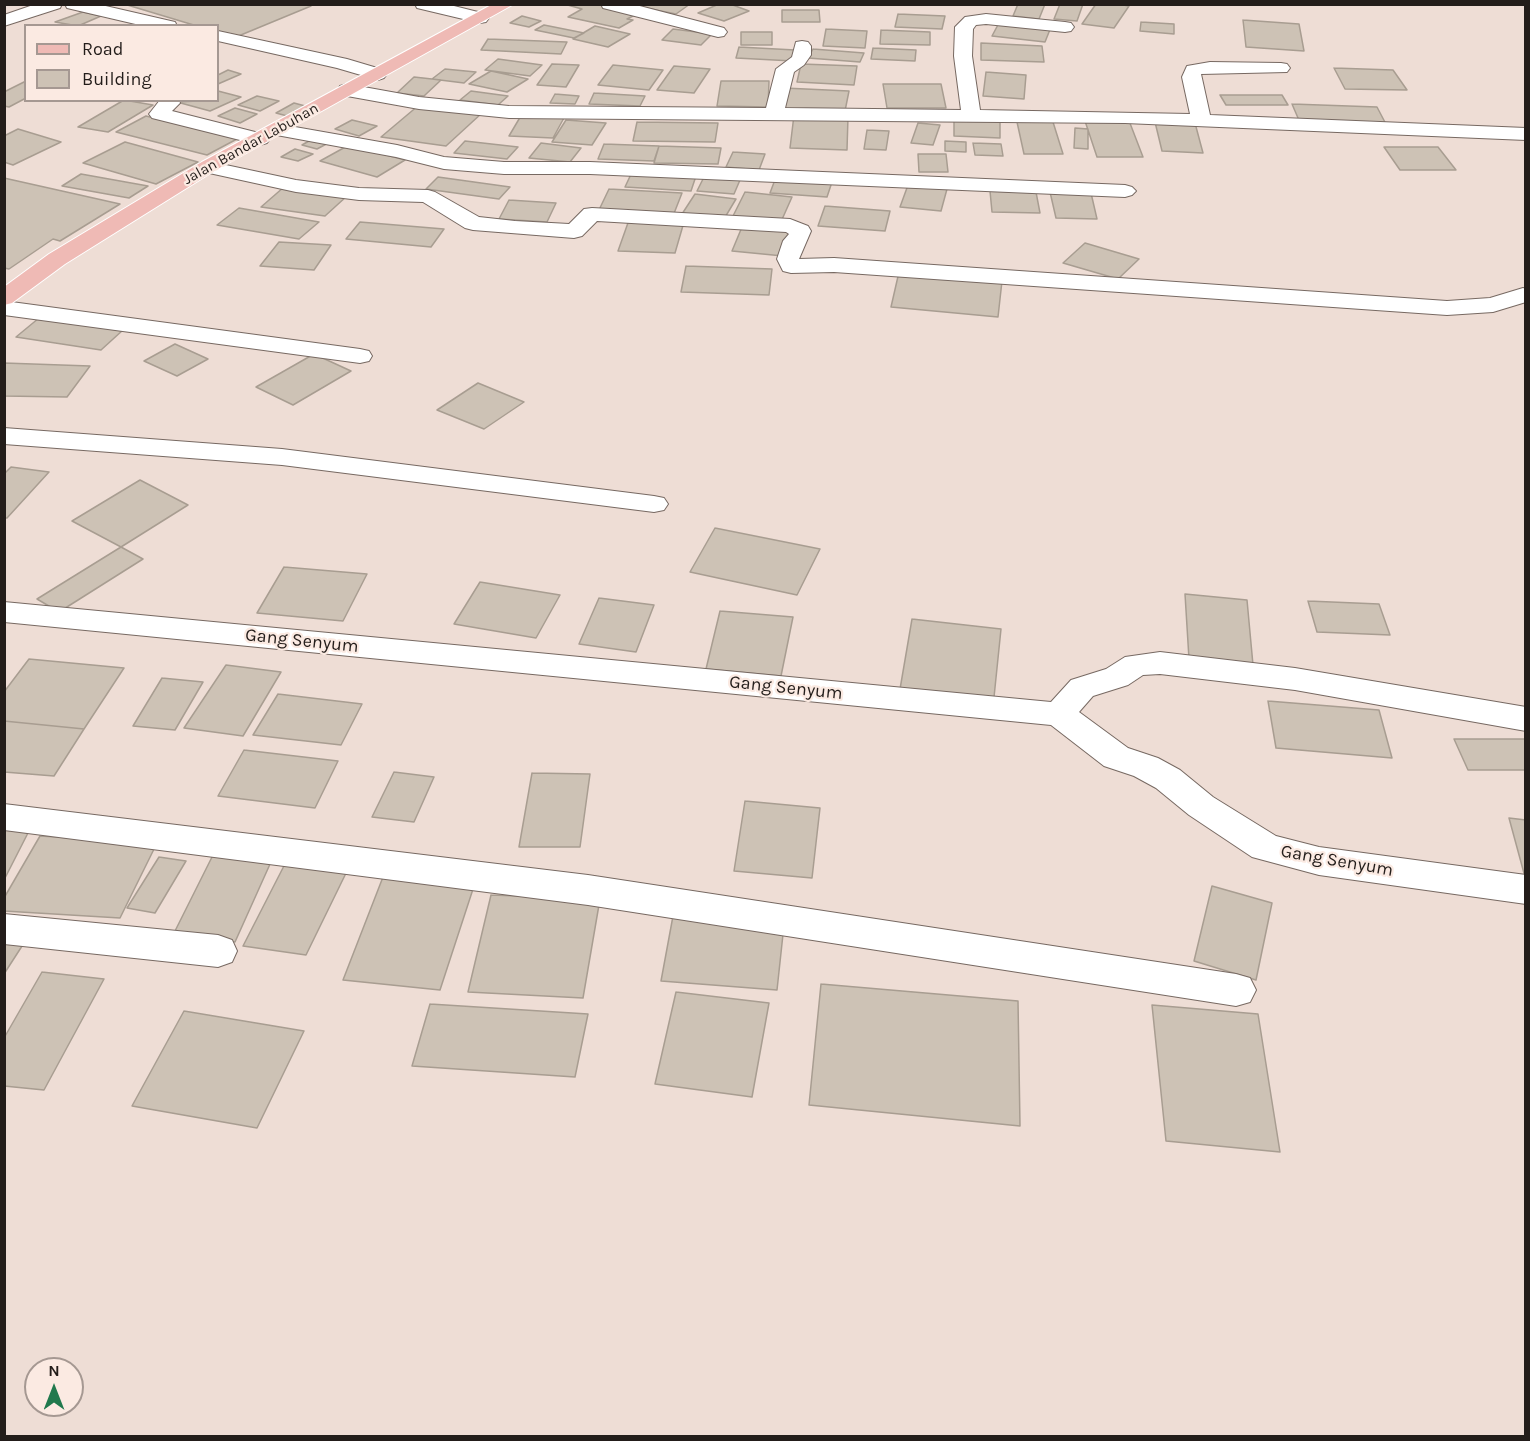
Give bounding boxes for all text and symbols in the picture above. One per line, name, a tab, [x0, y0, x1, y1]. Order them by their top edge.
legend	[24, 24, 219, 102]
text: Road	[82, 38, 123, 60]
text: Building	[82, 68, 152, 90]
street label: Jalan Bandar Labuhan	[180, 99, 322, 189]
street label: Gang Senyum	[244, 624, 360, 658]
street label: Gang Senyum	[728, 671, 844, 705]
street label: Gang Senyum	[1279, 840, 1395, 882]
north arrow	[24, 1357, 84, 1417]
text: N	[48, 1361, 60, 1380]

